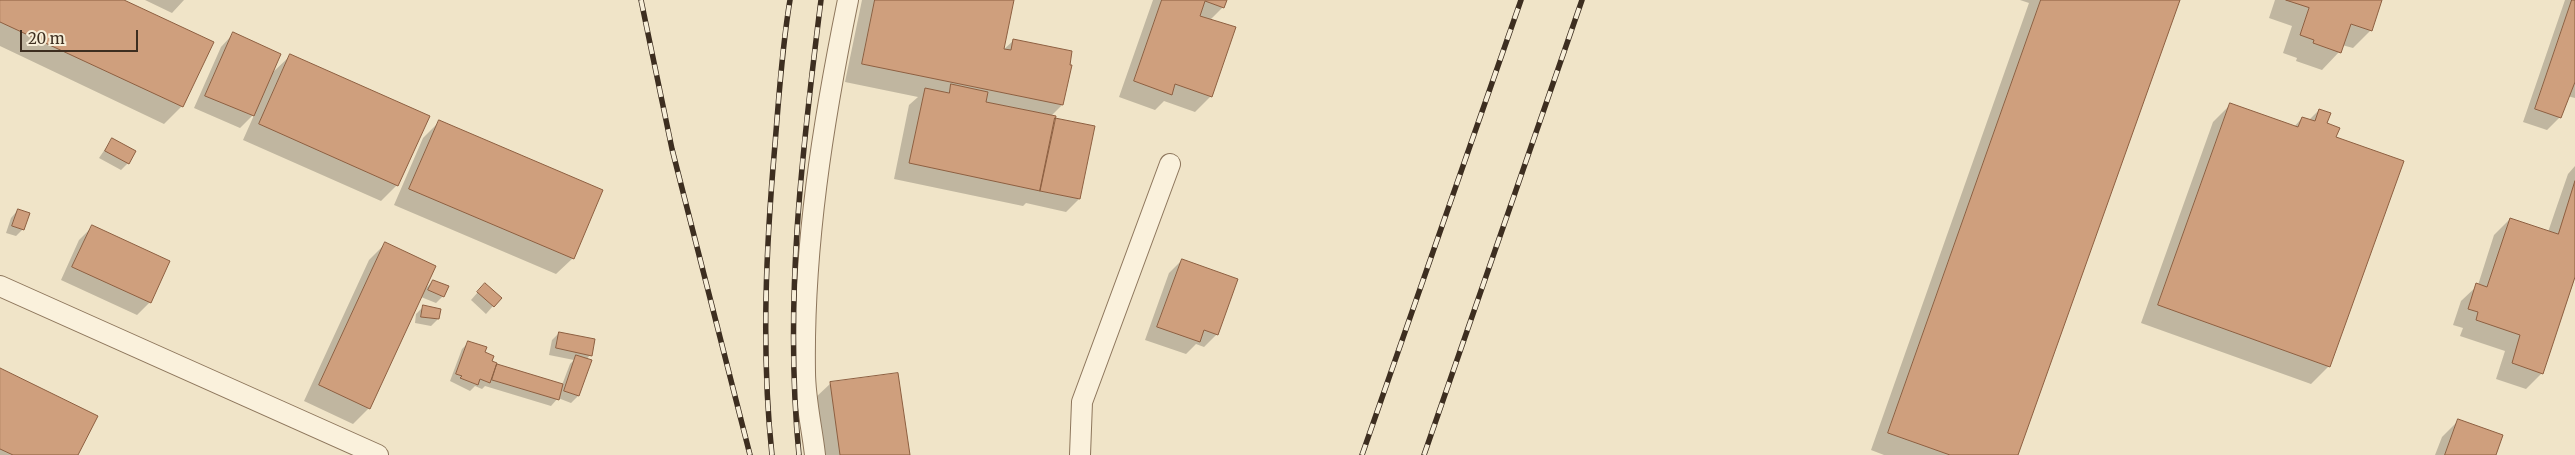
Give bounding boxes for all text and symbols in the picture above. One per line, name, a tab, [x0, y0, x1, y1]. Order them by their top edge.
scale bar	[22, 20, 140, 52]
text: 20 m	[28, 29, 65, 48]

